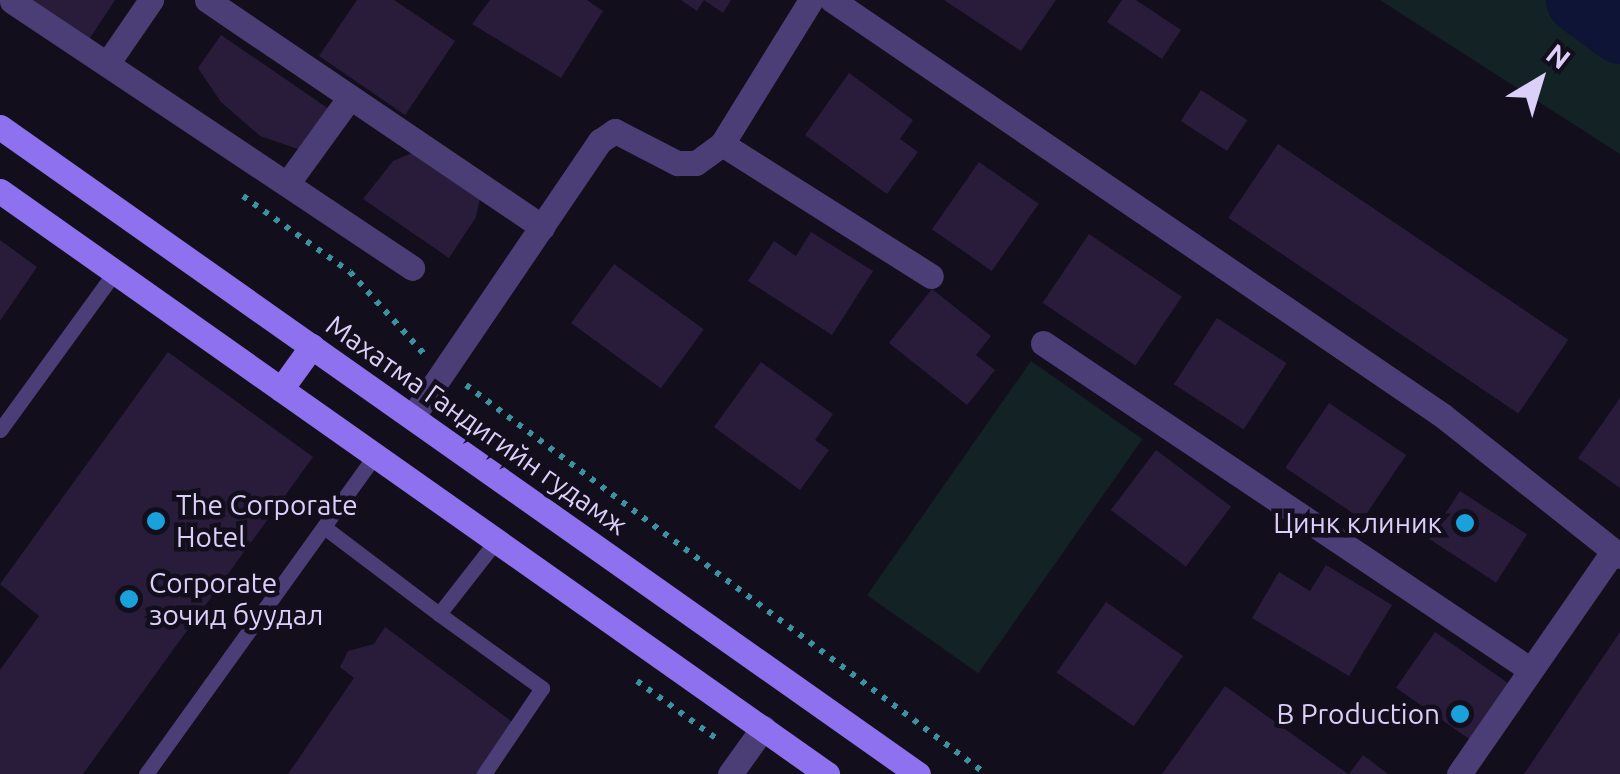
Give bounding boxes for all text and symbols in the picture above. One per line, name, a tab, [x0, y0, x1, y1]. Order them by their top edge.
north arrow	[1490, 30, 1590, 130]
text: N	[1541, 37, 1577, 75]
street label: Махатма Гандигийн гудамж	[320, 308, 634, 542]
place label: The Corporate Hotel	[176, 488, 358, 554]
place label: Цинк клиник	[1273, 506, 1442, 540]
marker: The Corporate Hotel	[145, 510, 167, 532]
marker: Цинк клиник	[1452, 510, 1478, 536]
place label: Corporate зочид буудал	[149, 566, 323, 632]
marker: Corporate зочид буудал	[118, 588, 140, 610]
place label: B Production	[1277, 697, 1440, 731]
marker: B Production	[1449, 703, 1471, 725]

